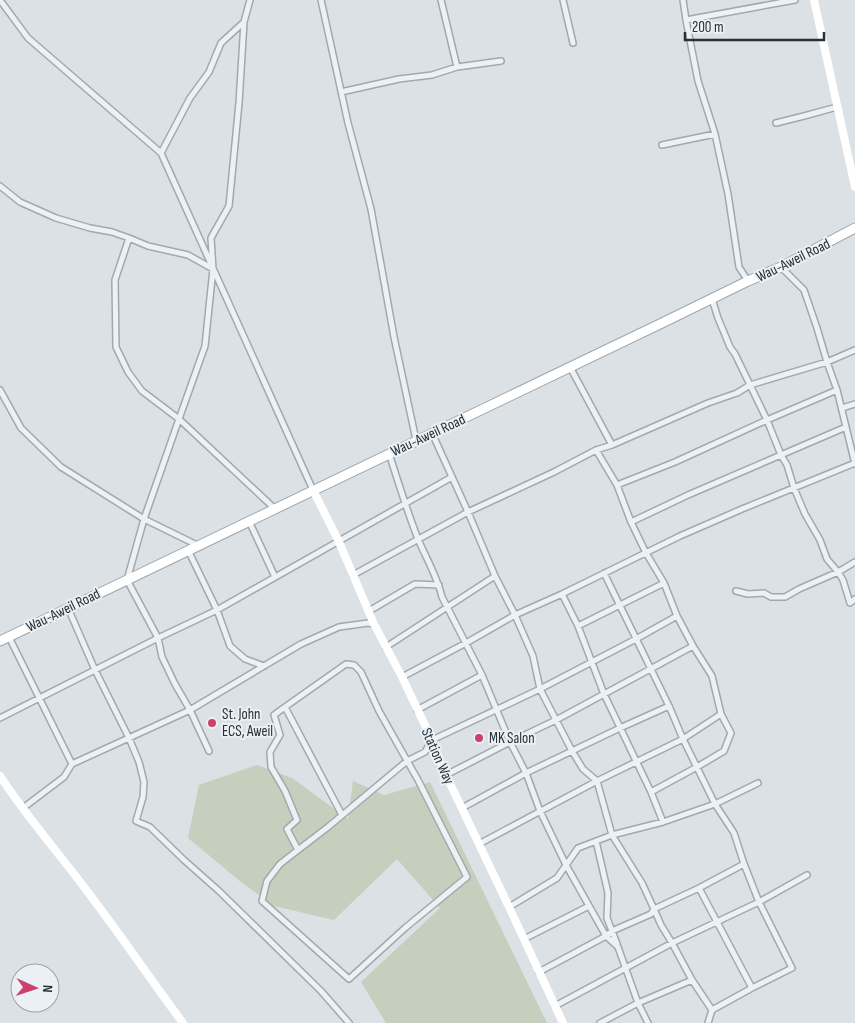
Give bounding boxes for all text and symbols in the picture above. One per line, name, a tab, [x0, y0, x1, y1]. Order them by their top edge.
scale bar	[685, 10, 824, 42]
text: 200 m	[692, 18, 724, 37]
street label: Wau-Aweil Road	[753, 234, 833, 287]
street label: Wau-Aweil Road	[388, 410, 469, 461]
street label: Wau-Aweil Road	[23, 584, 103, 637]
place label: St. John ECS, Aweil	[222, 705, 273, 741]
marker: St. John ECS, Aweil	[206, 717, 218, 729]
street label: Station Way	[417, 725, 458, 788]
place label: MK Salon	[489, 729, 535, 748]
marker: MK Salon	[473, 732, 485, 744]
north arrow	[10, 963, 60, 1013]
text: N	[39, 984, 56, 993]

